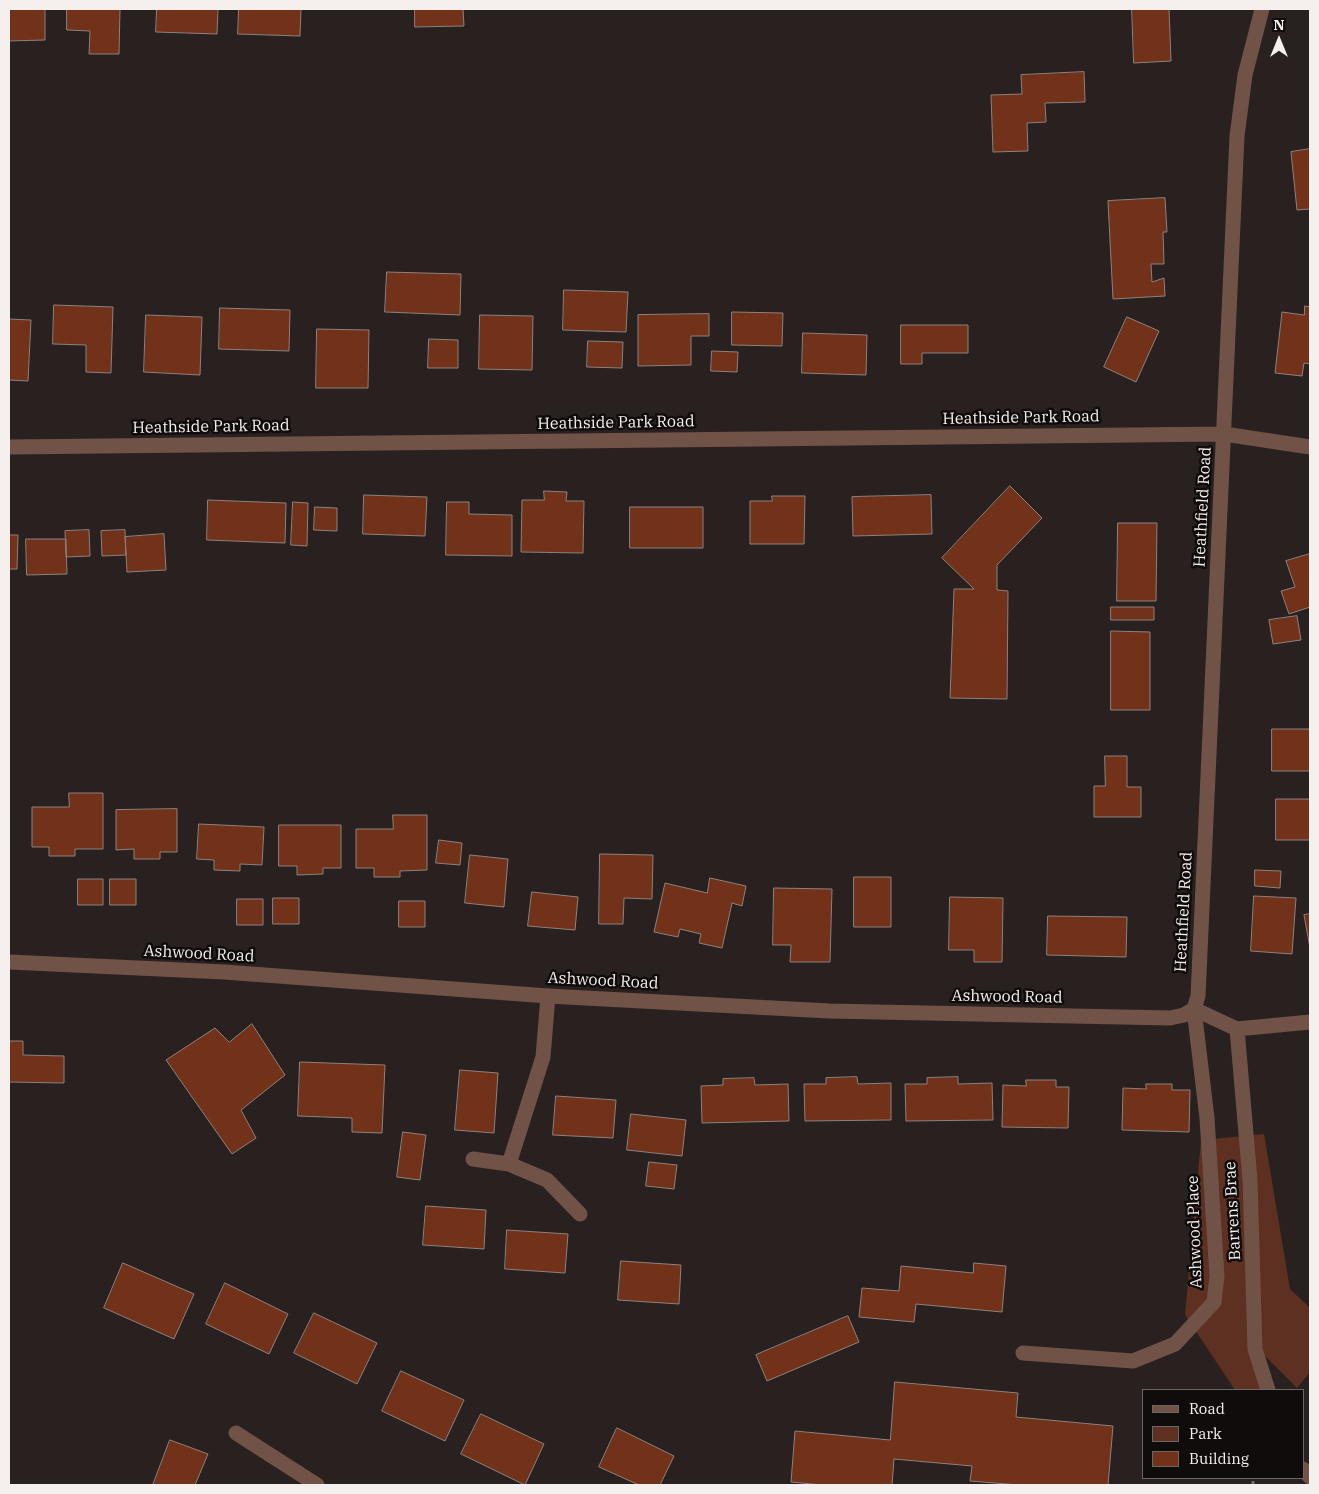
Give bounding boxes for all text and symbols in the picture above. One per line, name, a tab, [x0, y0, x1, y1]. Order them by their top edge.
north arrow	[1254, 15, 1304, 65]
text: N	[1273, 16, 1285, 34]
street label: Heathside Park Road	[942, 407, 1100, 429]
street label: Heathside Park Road	[537, 412, 695, 434]
street label: Heathside Park Road	[132, 416, 290, 438]
street label: Heathfield Road	[1190, 446, 1216, 568]
street label: Heathfield Road	[1171, 851, 1197, 973]
street label: Ashwood Road	[143, 942, 255, 966]
street label: Ashwood Road	[547, 969, 659, 993]
street label: Ashwood Road	[951, 986, 1063, 1008]
street label: Barrens Brae	[1221, 1161, 1245, 1261]
street label: Ashwood Place	[1183, 1175, 1207, 1289]
legend	[1142, 1389, 1304, 1479]
text: Road	[1189, 1399, 1225, 1418]
text: Park	[1189, 1424, 1222, 1443]
text: Building	[1189, 1449, 1249, 1468]

